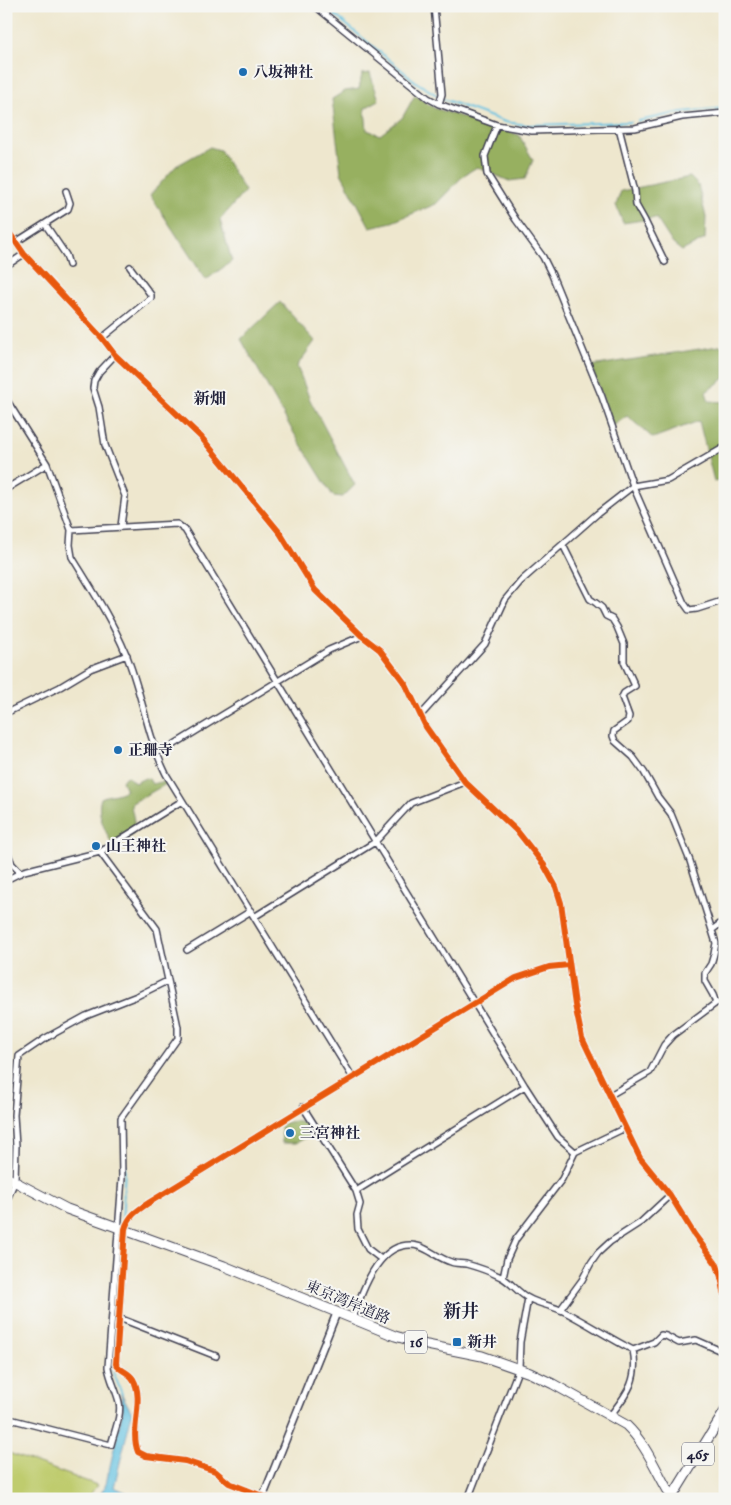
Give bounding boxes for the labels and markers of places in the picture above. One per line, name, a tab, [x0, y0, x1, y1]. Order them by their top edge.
place label: 八坂神社	[253, 63, 313, 82]
marker: 八坂神社	[237, 66, 249, 78]
place label: 正珊寺	[128, 741, 173, 760]
marker: 正珊寺	[112, 744, 124, 756]
place label: 山王神社	[106, 837, 166, 856]
marker: 山王神社	[90, 840, 102, 852]
place label: 三宮神社	[300, 1124, 360, 1143]
marker: 三宮神社	[284, 1127, 296, 1139]
place label: 新井	[467, 1333, 497, 1352]
marker: 新井	[451, 1336, 463, 1348]

